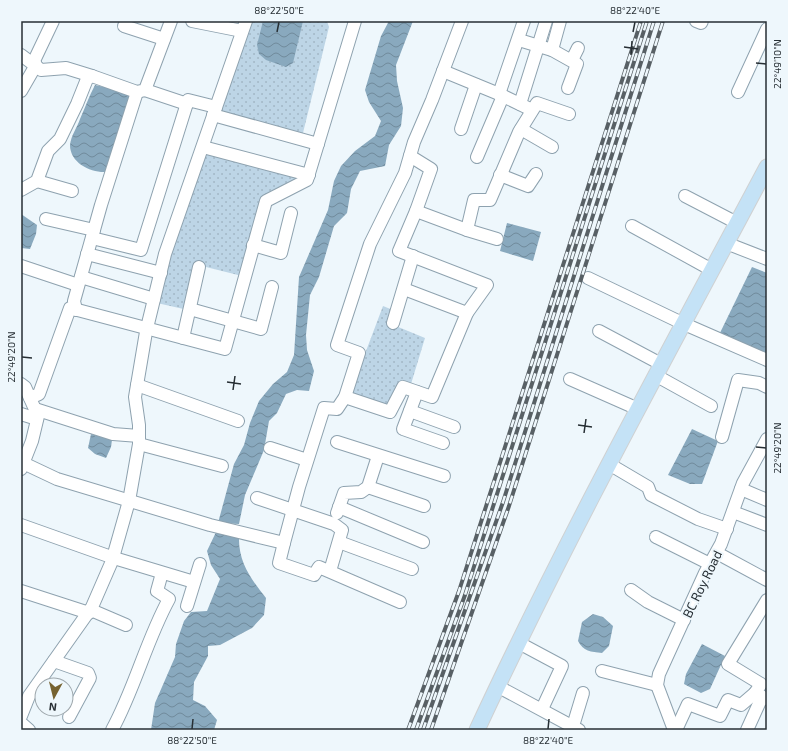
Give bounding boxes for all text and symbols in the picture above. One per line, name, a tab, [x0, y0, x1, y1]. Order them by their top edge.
text: 88°22'50"E	[254, 4, 304, 16]
text: 88°22'40"E	[610, 4, 661, 16]
text: 22°49'10"N	[771, 39, 783, 89]
text: 22°49'20"N	[5, 331, 17, 383]
text: 22°49'20"N	[771, 422, 783, 474]
street label: BC Roy Road	[679, 548, 725, 620]
north arrow	[34, 677, 74, 717]
text: N	[48, 700, 57, 714]
text: 88°22'50"E	[167, 734, 217, 746]
text: 88°22'40"E	[523, 734, 574, 746]

